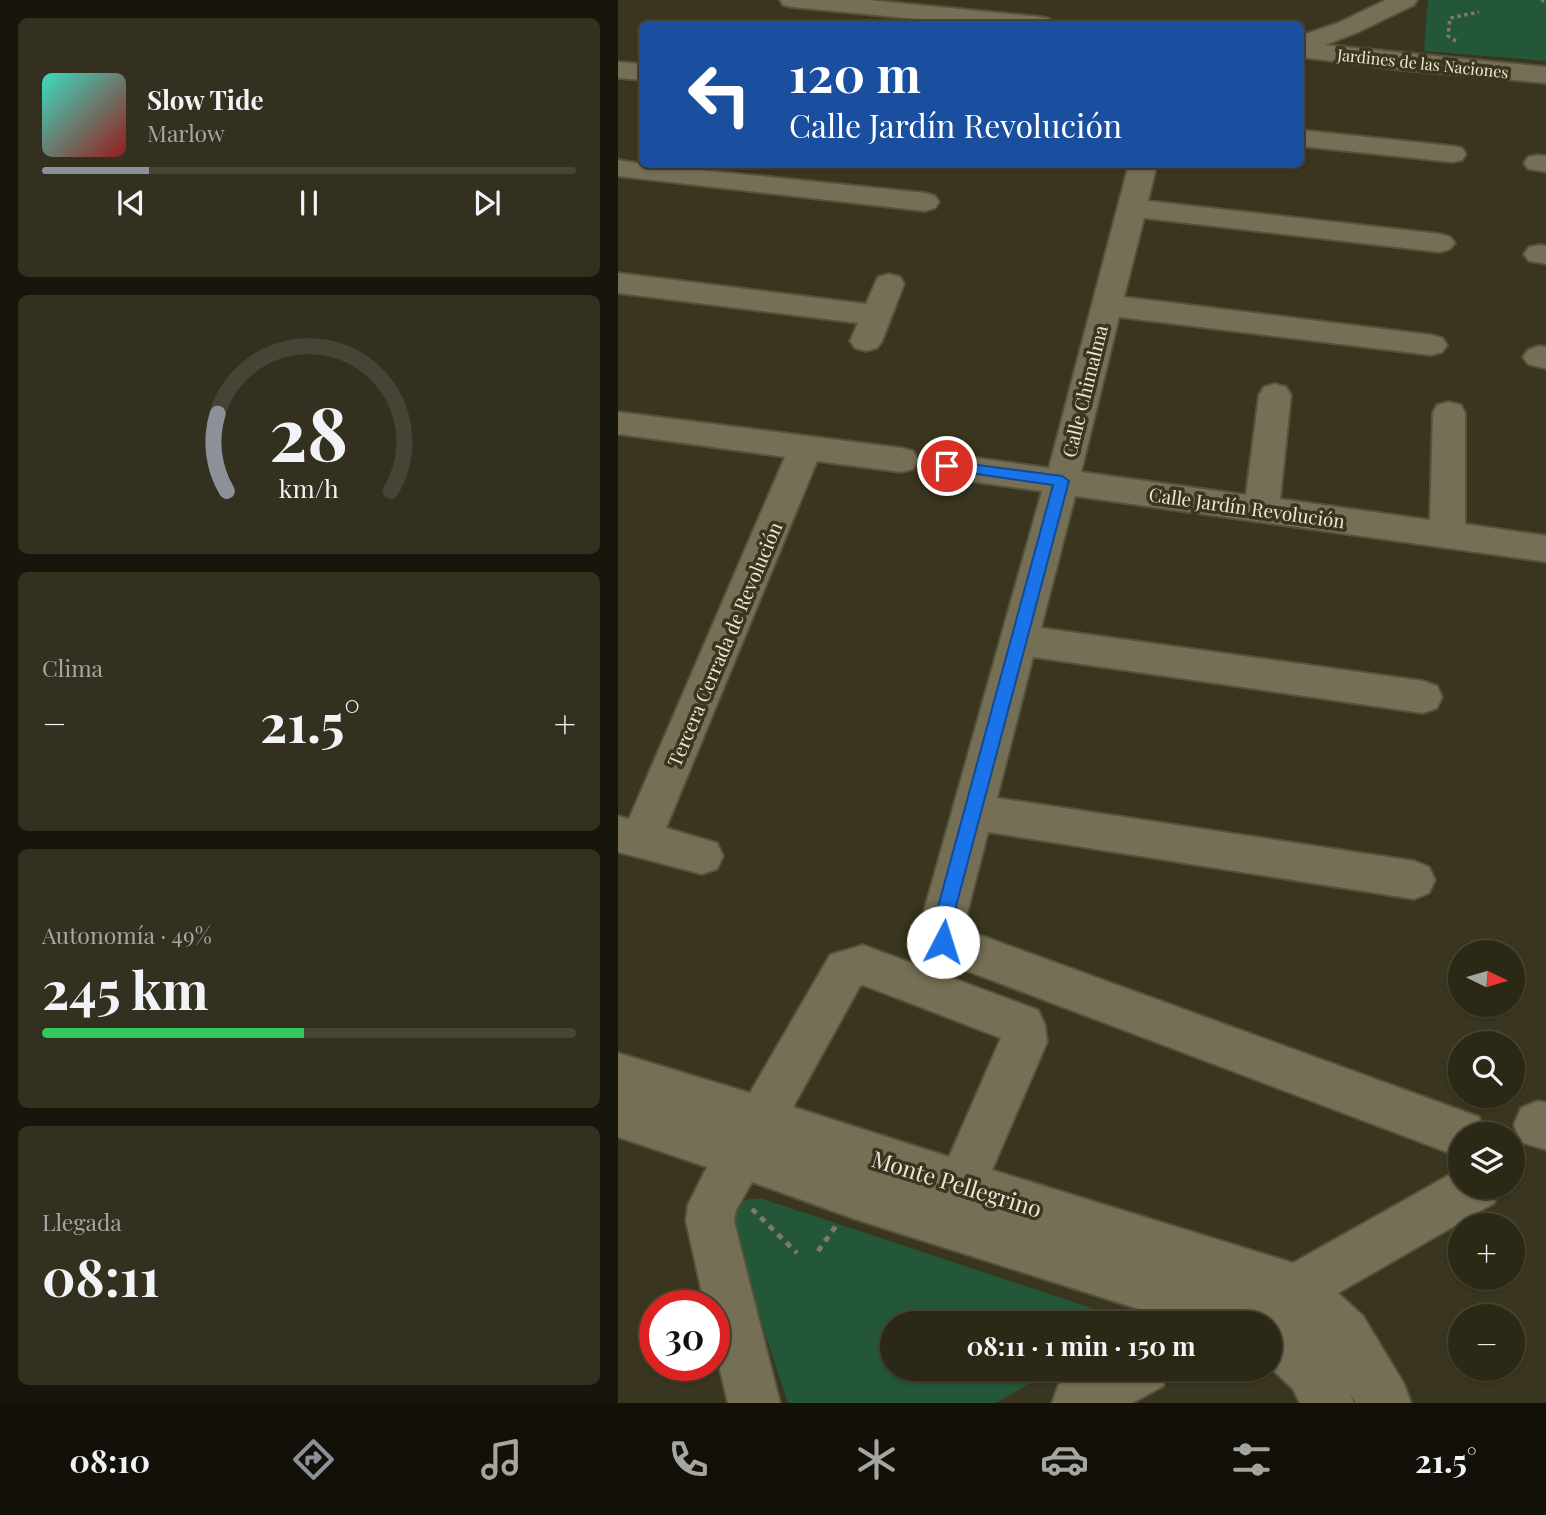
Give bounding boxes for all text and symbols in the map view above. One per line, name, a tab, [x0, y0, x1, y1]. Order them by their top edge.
text: 120 m	[789, 40, 921, 105]
street label: Jardines de las Naciones	[1335, 43, 1510, 82]
icon: left	[674, 49, 765, 140]
text: Slow Tide	[147, 82, 264, 117]
text: Calle Jardín Revolución	[789, 103, 1122, 146]
text: Marlow	[147, 117, 225, 148]
icon: previous	[112, 184, 150, 222]
icon: pause	[290, 184, 328, 222]
icon: next	[468, 184, 506, 222]
street label: Calle Chimalma	[1055, 322, 1113, 460]
text: 28	[270, 382, 348, 479]
pin	[917, 436, 977, 496]
icon: arrive	[928, 447, 966, 485]
text: km/h	[279, 470, 339, 503]
street label: Calle Jardín Revolución	[1147, 480, 1347, 534]
street label: Tercera Cerrada de Revolución	[661, 517, 788, 770]
text: Clima	[42, 652, 103, 683]
text: 21.5°	[260, 687, 360, 756]
text: −	[42, 697, 67, 748]
text: +	[554, 697, 576, 748]
position arrow	[906, 905, 980, 979]
text: Autonomía · 49%	[42, 919, 212, 950]
north arrow	[1448, 940, 1524, 1017]
map controls	[1448, 940, 1525, 1381]
text: 245 km	[42, 954, 209, 1023]
button: search	[1448, 1031, 1525, 1108]
button: layers	[1448, 1122, 1525, 1199]
street label: Monte Pellegrino	[868, 1142, 1046, 1224]
text: Llegada	[42, 1206, 122, 1237]
button: +	[1448, 1213, 1525, 1290]
text: 08:11	[42, 1241, 160, 1310]
speed limit sign: 30	[639, 1290, 730, 1381]
button: −	[1448, 1304, 1525, 1381]
text: 08:11 · 1 min · 150 m	[966, 1328, 1196, 1363]
icon: directions	[289, 1435, 338, 1484]
icon: music	[477, 1435, 526, 1484]
icon: phone	[664, 1435, 713, 1484]
icon: climate	[852, 1435, 901, 1484]
icon: car	[1040, 1435, 1089, 1484]
icon: filters	[1227, 1435, 1276, 1484]
text: 08:10	[69, 1438, 150, 1481]
text: 21.5°	[1415, 1438, 1477, 1481]

